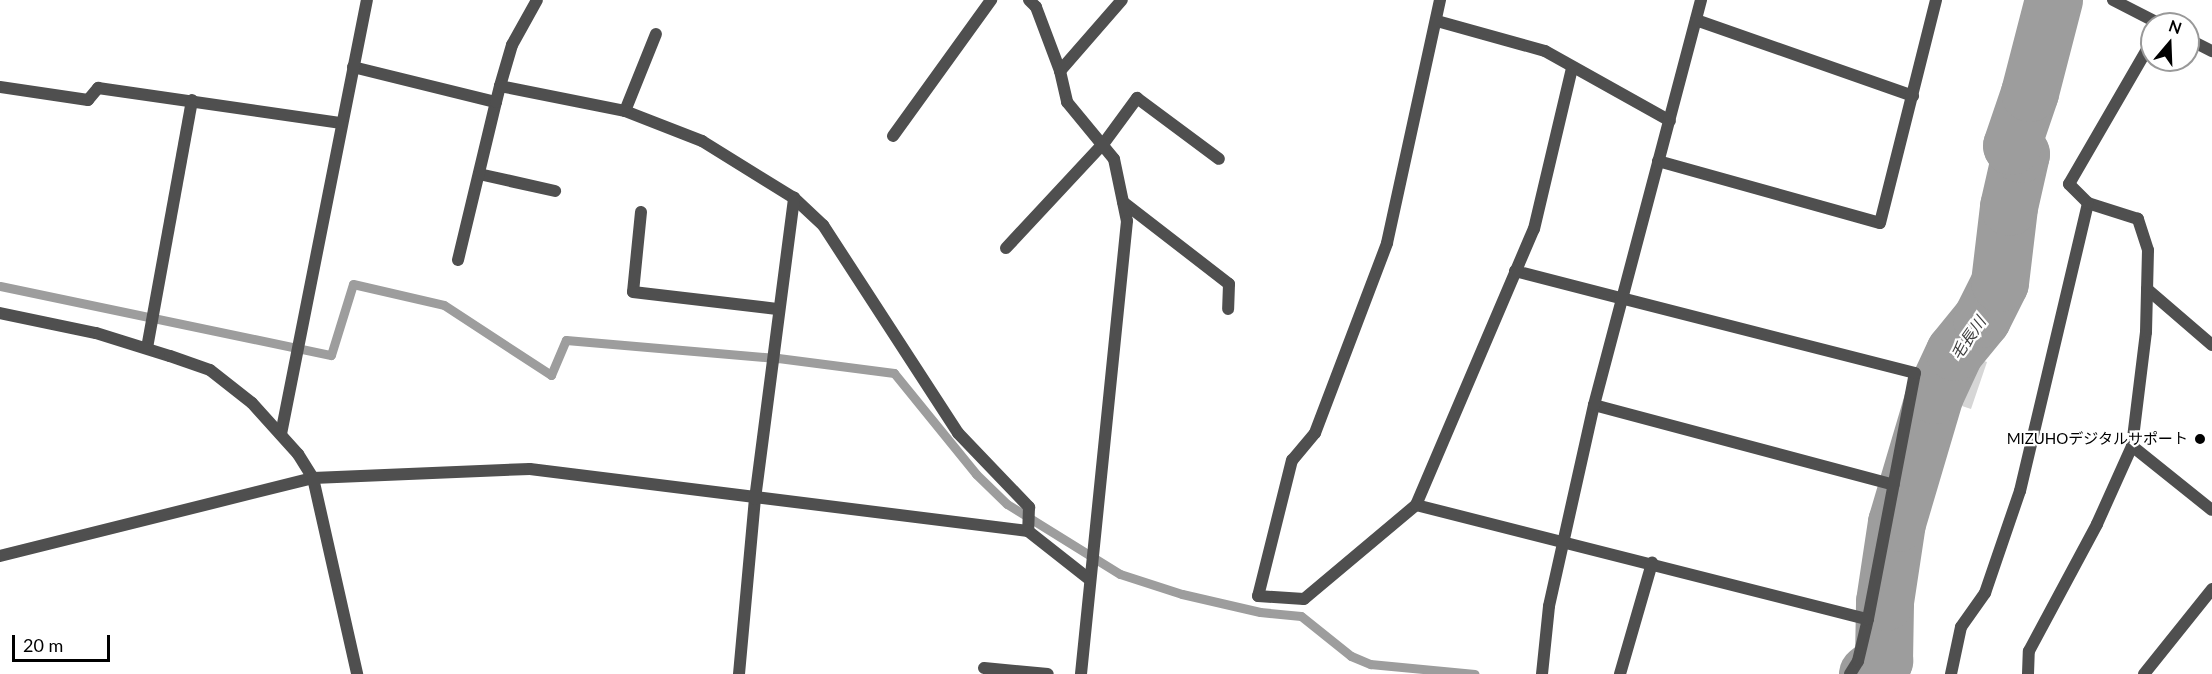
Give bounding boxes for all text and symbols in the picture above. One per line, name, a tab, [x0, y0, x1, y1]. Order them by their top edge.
north arrow	[2140, 12, 2200, 72]
text: N	[2166, 15, 2184, 37]
water label: 毛長川	[1946, 313, 1990, 363]
place label: MIZUHOデジタルサポート	[2006, 430, 2188, 448]
marker: MIZUHOデジタルサポート	[2193, 432, 2207, 446]
scale bar	[15, 623, 112, 661]
text: 20 m	[23, 634, 63, 656]

